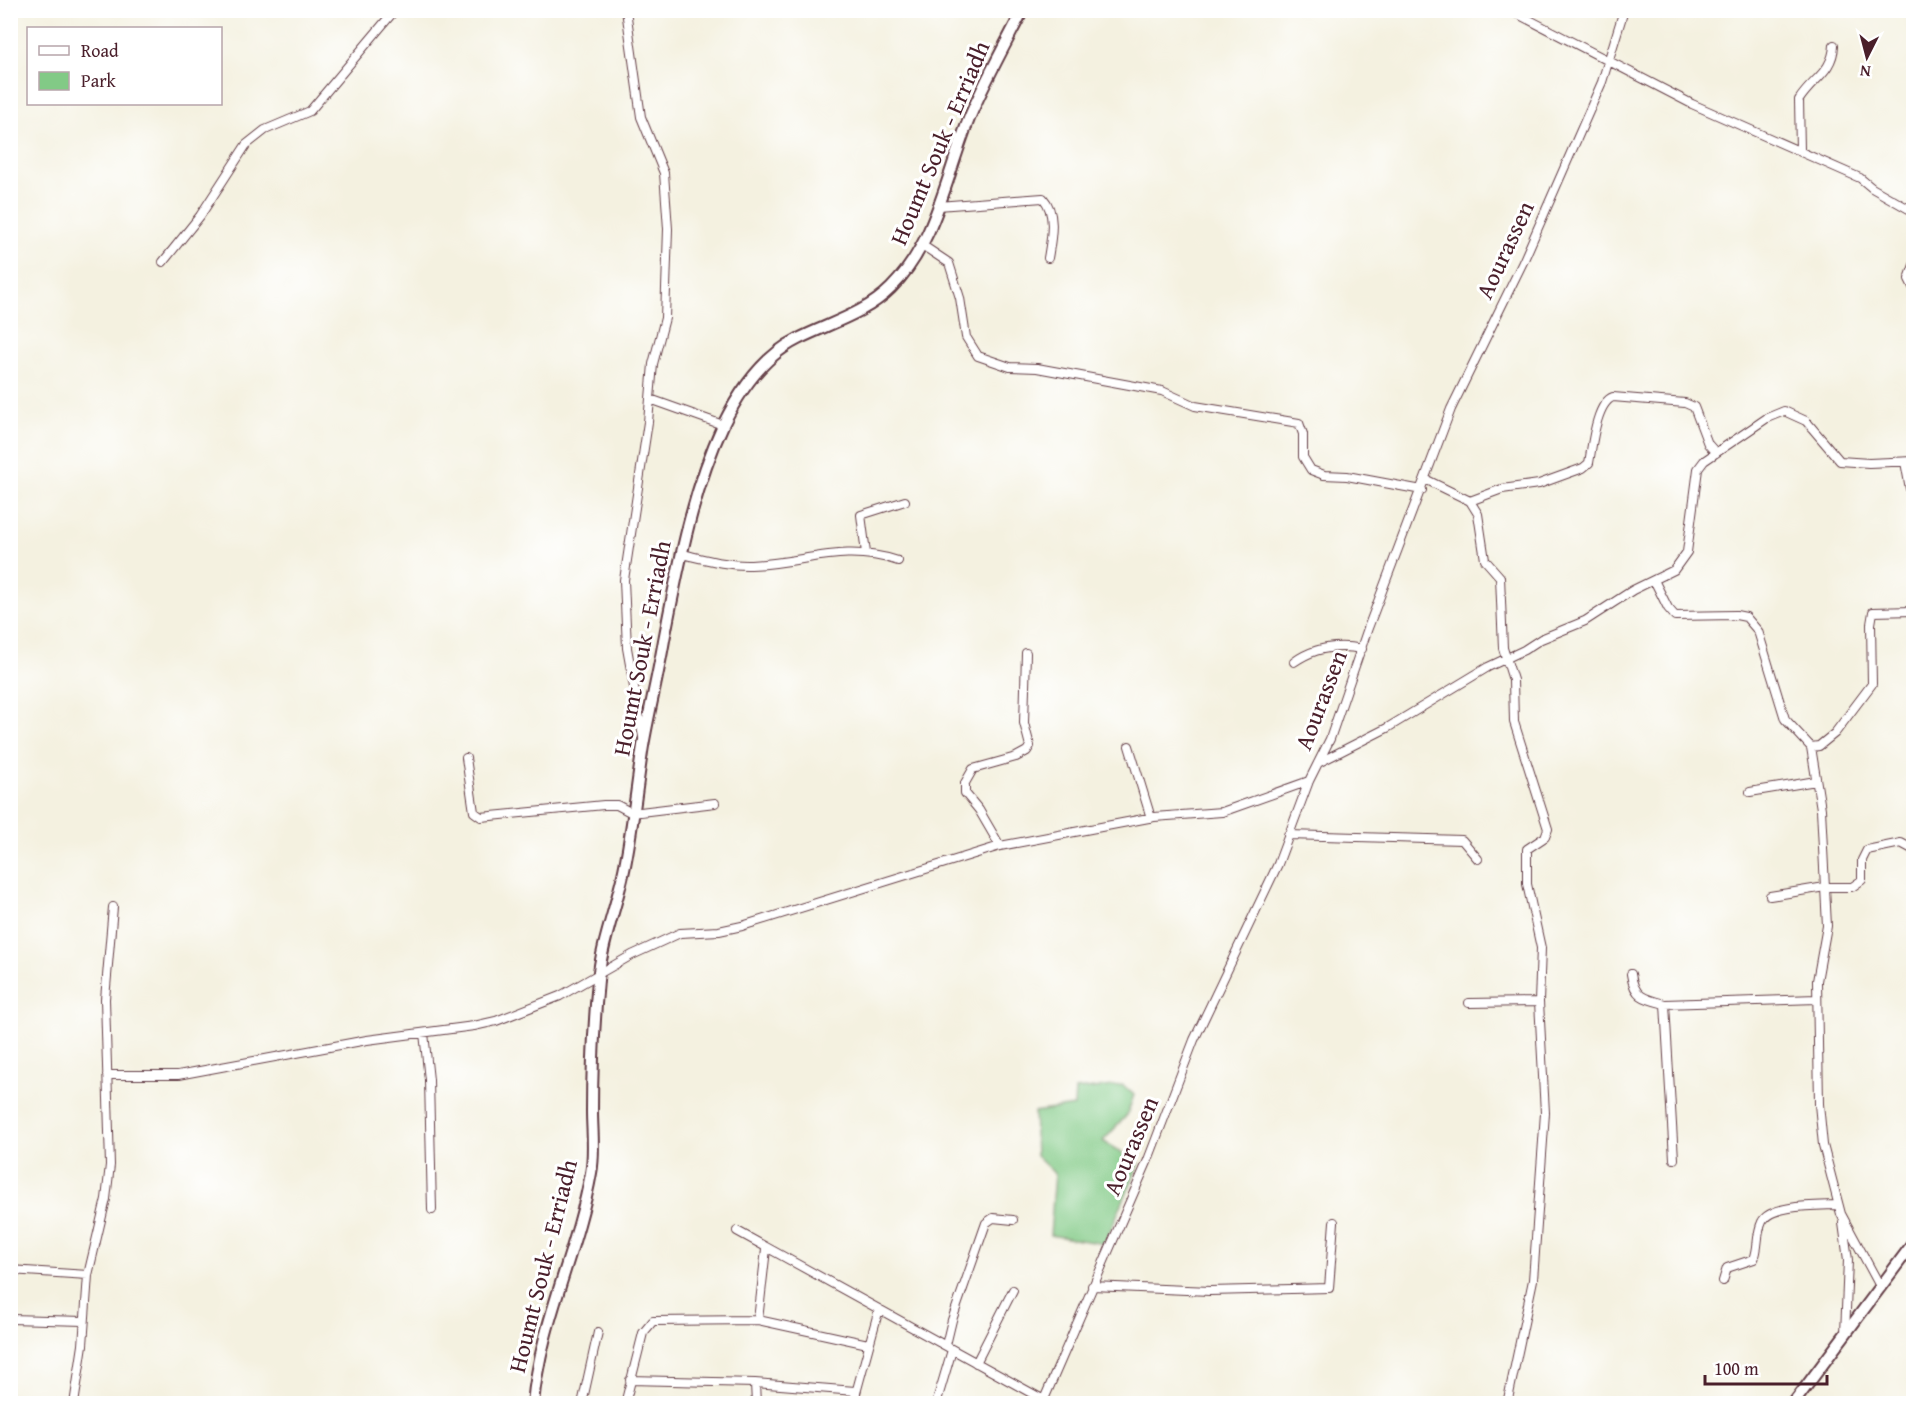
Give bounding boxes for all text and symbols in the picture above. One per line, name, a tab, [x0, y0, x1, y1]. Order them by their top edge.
legend	[27, 27, 222, 105]
north arrow	[1837, 27, 1897, 87]
street label: Houmt Souk - Erriadh	[881, 35, 999, 250]
text: Road	[81, 37, 119, 64]
text: N	[1859, 59, 1872, 84]
text: Park	[81, 67, 117, 94]
street label: Aourassen	[1467, 195, 1543, 305]
street label: Houmt Souk - Erriadh	[603, 537, 680, 759]
street label: Aourassen	[1285, 644, 1356, 755]
street label: Aourassen	[1094, 1090, 1167, 1201]
street label: Houmt Souk - Erriadh	[499, 1155, 586, 1376]
scale bar	[1705, 1348, 1826, 1386]
text: 100 m	[1714, 1355, 1759, 1382]

